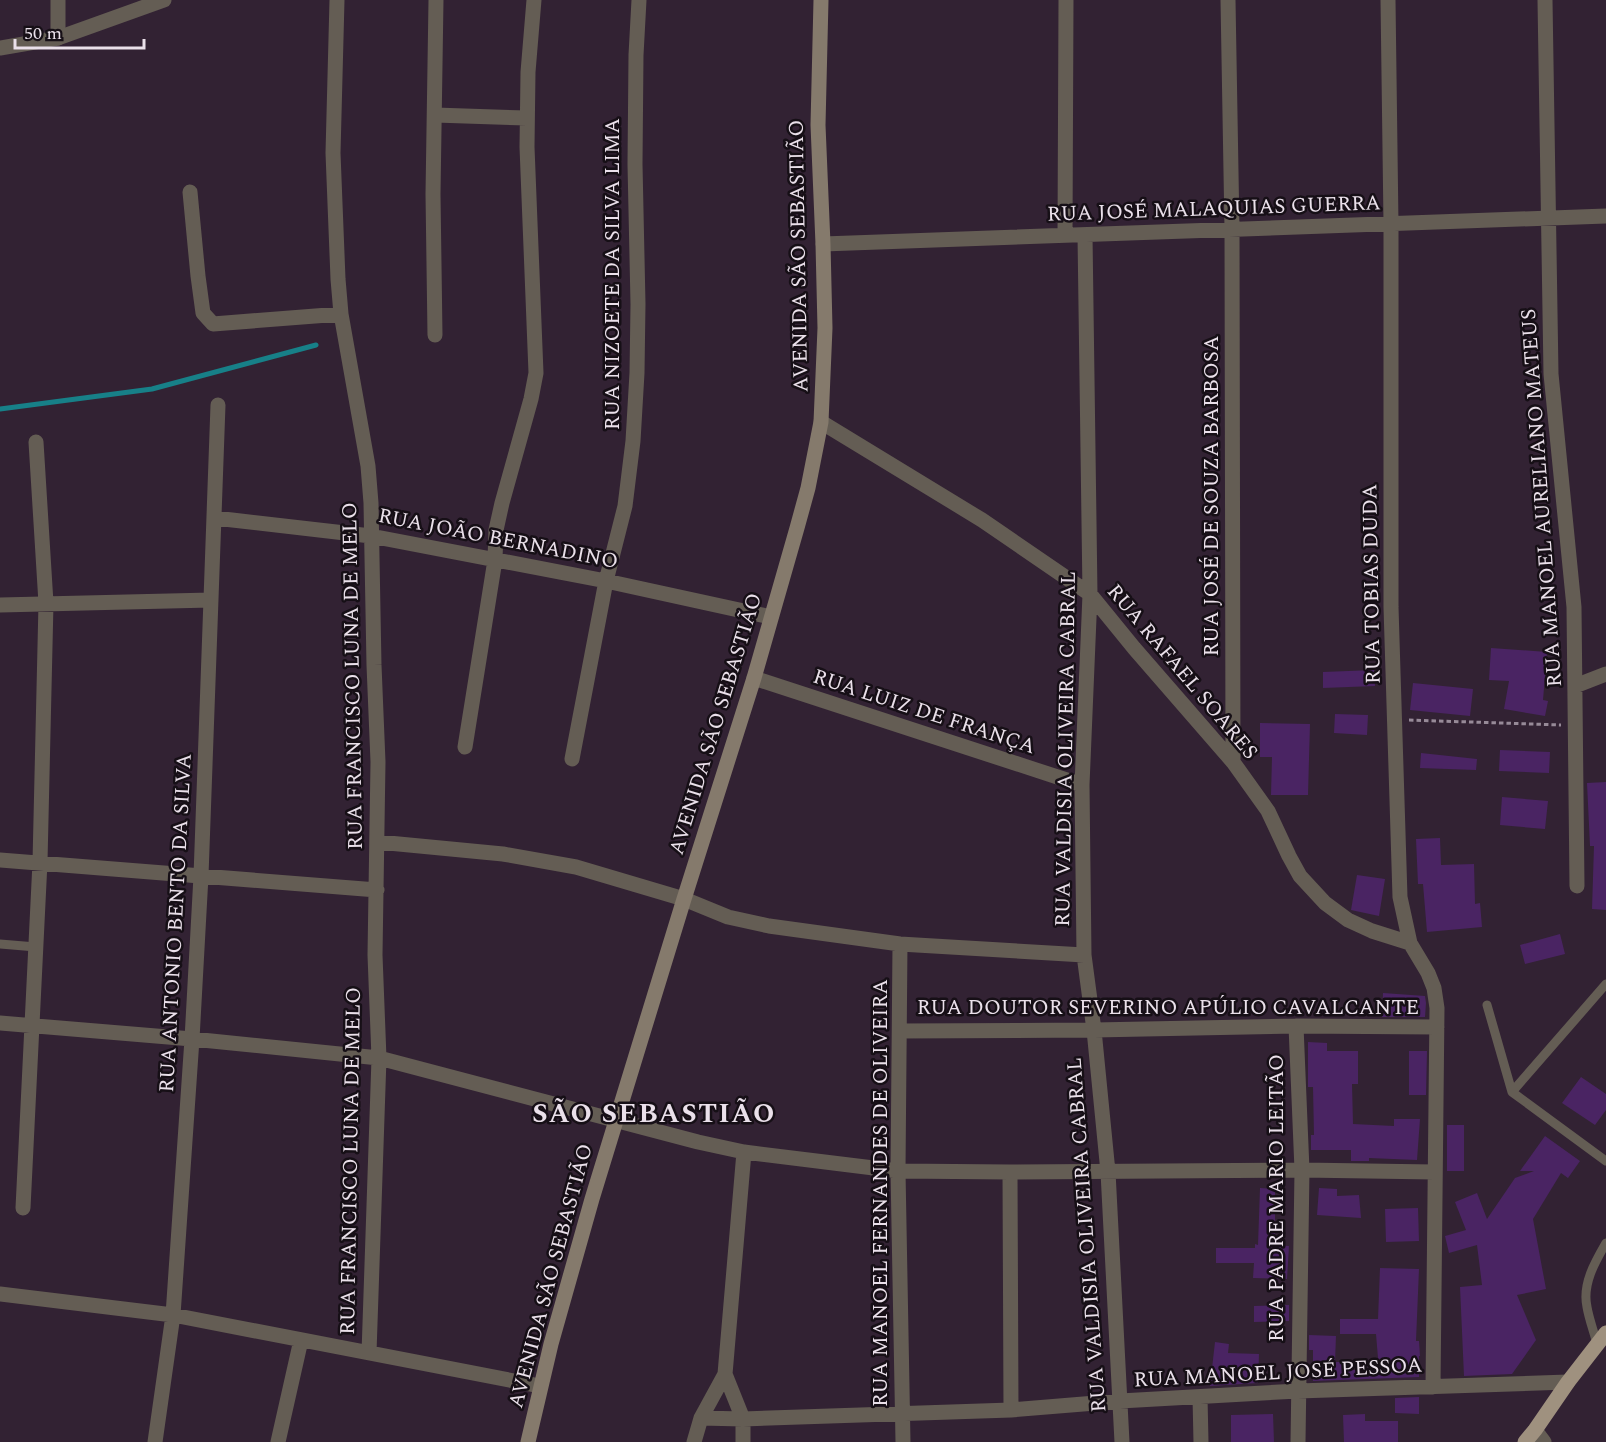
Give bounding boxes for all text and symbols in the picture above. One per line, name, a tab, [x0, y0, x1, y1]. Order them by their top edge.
scale bar	[15, 12, 144, 50]
text: 50 m	[24, 20, 62, 47]
street label: RUA NIZOETE DA SILVA LIMA	[597, 118, 629, 430]
street label: AVENIDA SÃO SEBASTIÃO	[781, 119, 817, 393]
street label: RUA JOSÉ MALAQUIAS GUERRA	[1047, 187, 1382, 231]
street label: RUA MANOEL AURELIANO MATEUS	[1513, 308, 1571, 688]
street label: RUA JOSÉ DE SOUZA BARBOSA	[1196, 335, 1228, 656]
street label: RUA TOBIAS DUDA	[1354, 483, 1390, 684]
street label: RUA JOÃO BERNADINO	[375, 500, 621, 578]
street label: RUA FRANCISCO LUNA DE MELO	[334, 502, 372, 850]
street label: RUA VALDISIA OLIVEIRA CABRAL	[1047, 571, 1085, 927]
street label: RUA RAFAEL SOARES	[1099, 577, 1265, 767]
street label: AVENIDA SÃO SEBASTIÃO	[661, 589, 771, 859]
street label: RUA LUIZ DE FRANÇA	[809, 661, 1040, 763]
street label: RUA ANTONIO BENTO DA SILVA	[151, 752, 201, 1093]
street label: RUA MANOEL FERNANDES DE OLIVEIRA	[865, 979, 897, 1407]
street label: RUA FRANCISCO LUNA DE MELO	[332, 987, 370, 1335]
street label: RUA DOUTOR SEVERINO APÚLIO CAVALCANTE	[917, 992, 1419, 1024]
street label: RUA PADRE MARIO LEITÃO	[1261, 1054, 1293, 1342]
street label: RUA VALDISIA OLIVEIRA CABRAL	[1059, 1056, 1115, 1414]
district label: SÃO SEBASTIÃO	[532, 1093, 776, 1135]
street label: AVENIDA SÃO SEBASTIÃO	[500, 1140, 602, 1412]
street label: RUA MANOEL JOSÉ PESSOA	[1133, 1349, 1423, 1397]

